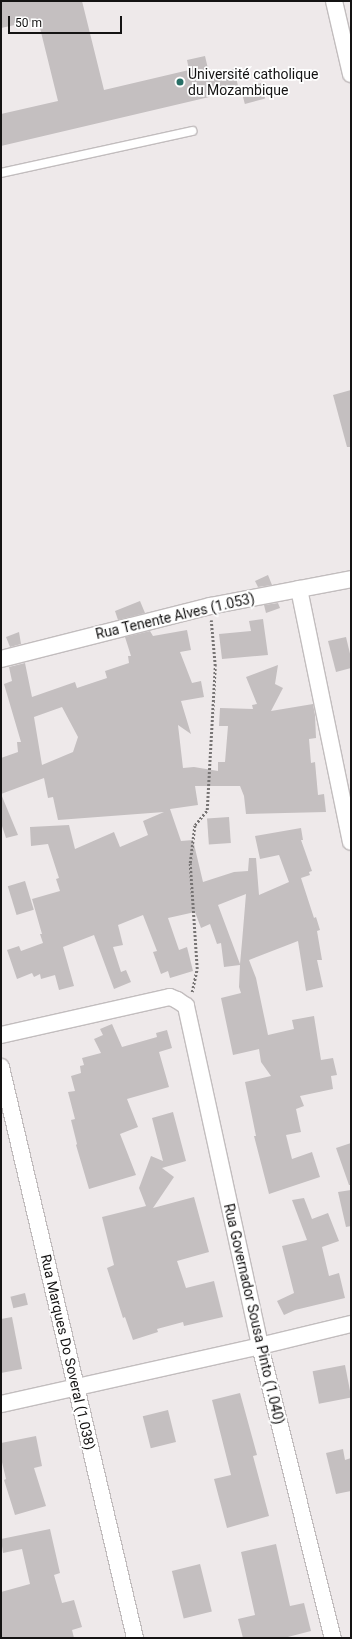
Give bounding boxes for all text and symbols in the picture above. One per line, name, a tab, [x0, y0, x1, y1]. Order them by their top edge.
scale bar	[10, 8, 124, 34]
text: 50 m	[15, 16, 42, 30]
place label: Université catholique du Mozambique	[188, 66, 318, 98]
marker: Université catholique du Mozambique	[175, 77, 185, 87]
street label: Rua Tenente Alves (1.053)	[94, 589, 256, 643]
street label: Rua Governador Sousa Pinto (1.040)	[220, 1202, 288, 1426]
street label: Rua Marques Do Soveral (1.038)	[37, 1252, 99, 1452]

